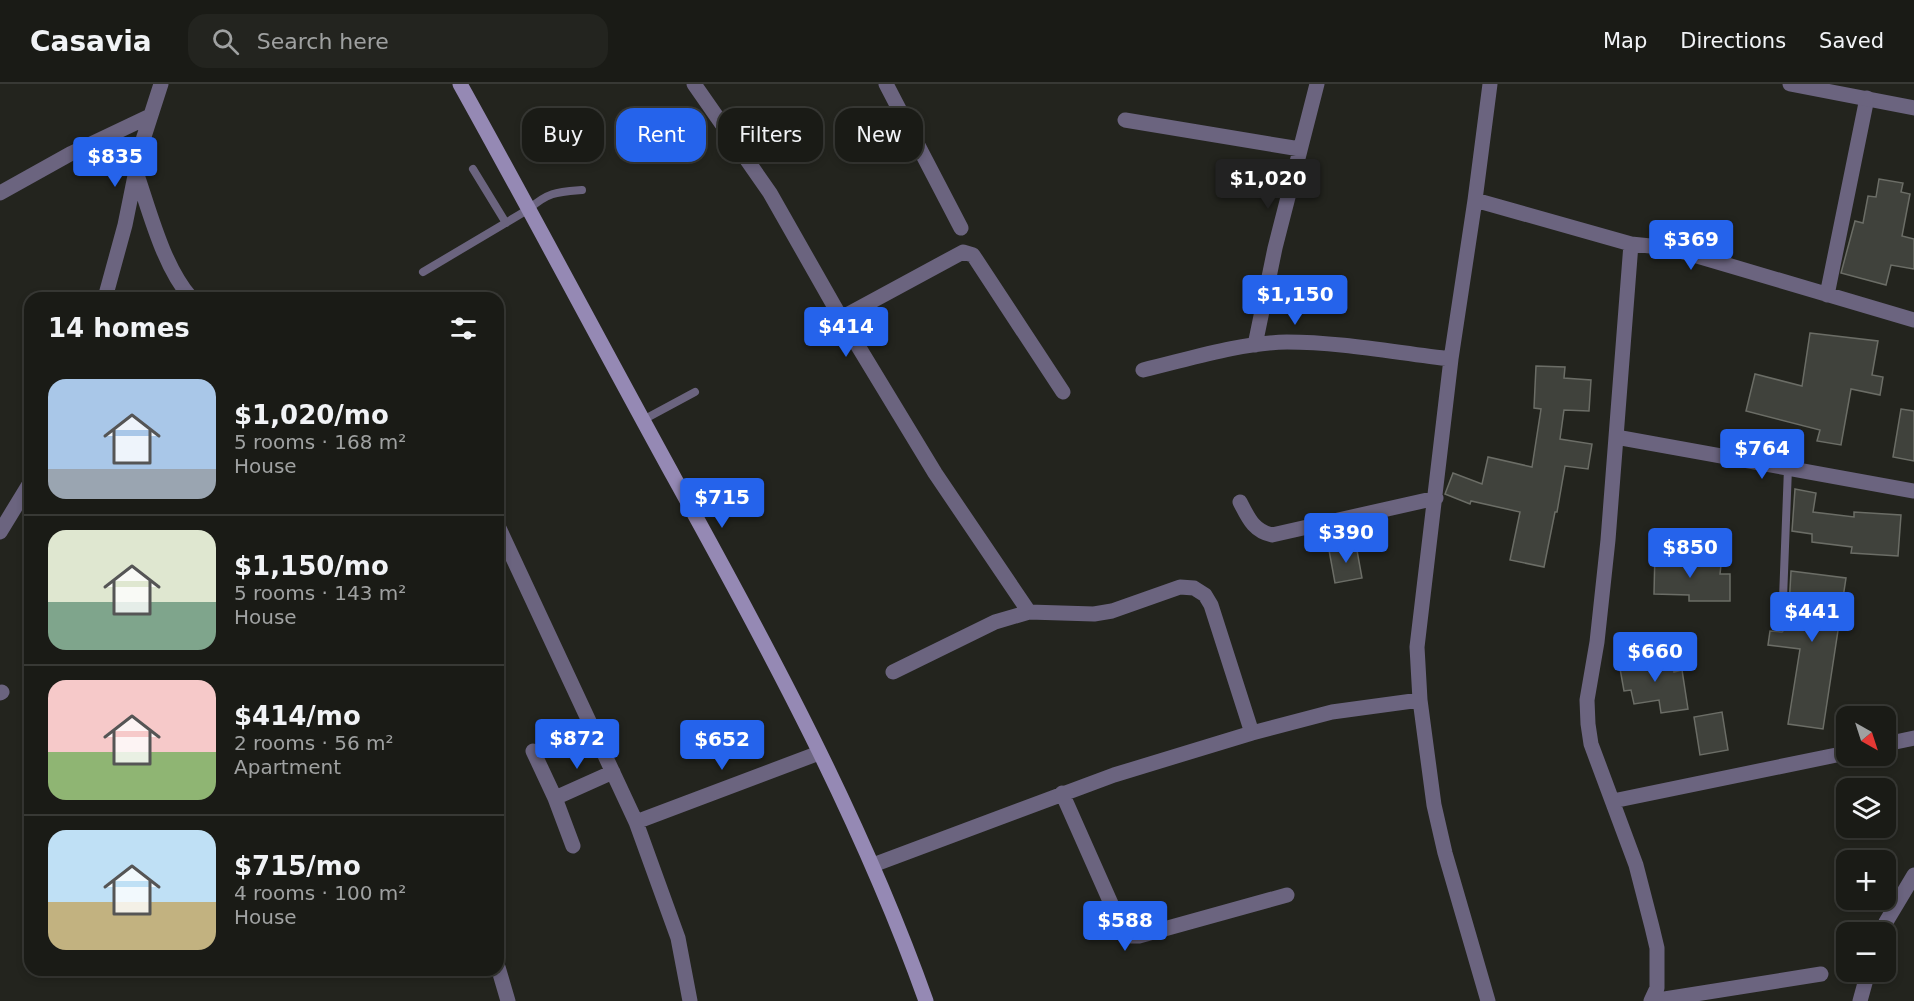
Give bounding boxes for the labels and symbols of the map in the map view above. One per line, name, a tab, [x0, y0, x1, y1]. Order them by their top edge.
pin: $835	[79, 137, 151, 188]
pin: $1,020	[1219, 159, 1317, 210]
pin: $369	[1655, 220, 1727, 271]
pin: $1,150	[1246, 275, 1344, 326]
pin: $414	[810, 307, 882, 358]
pin: $764	[1726, 429, 1798, 480]
pin: $715	[686, 478, 758, 529]
pin: $390	[1310, 513, 1382, 564]
pin: $850	[1654, 528, 1726, 579]
pin: $441	[1776, 592, 1848, 643]
pin: $660	[1619, 632, 1691, 683]
north arrow	[1836, 706, 1896, 766]
pin: $872	[541, 719, 613, 770]
pin: $652	[686, 720, 758, 771]
pin: $588	[1089, 901, 1161, 952]

